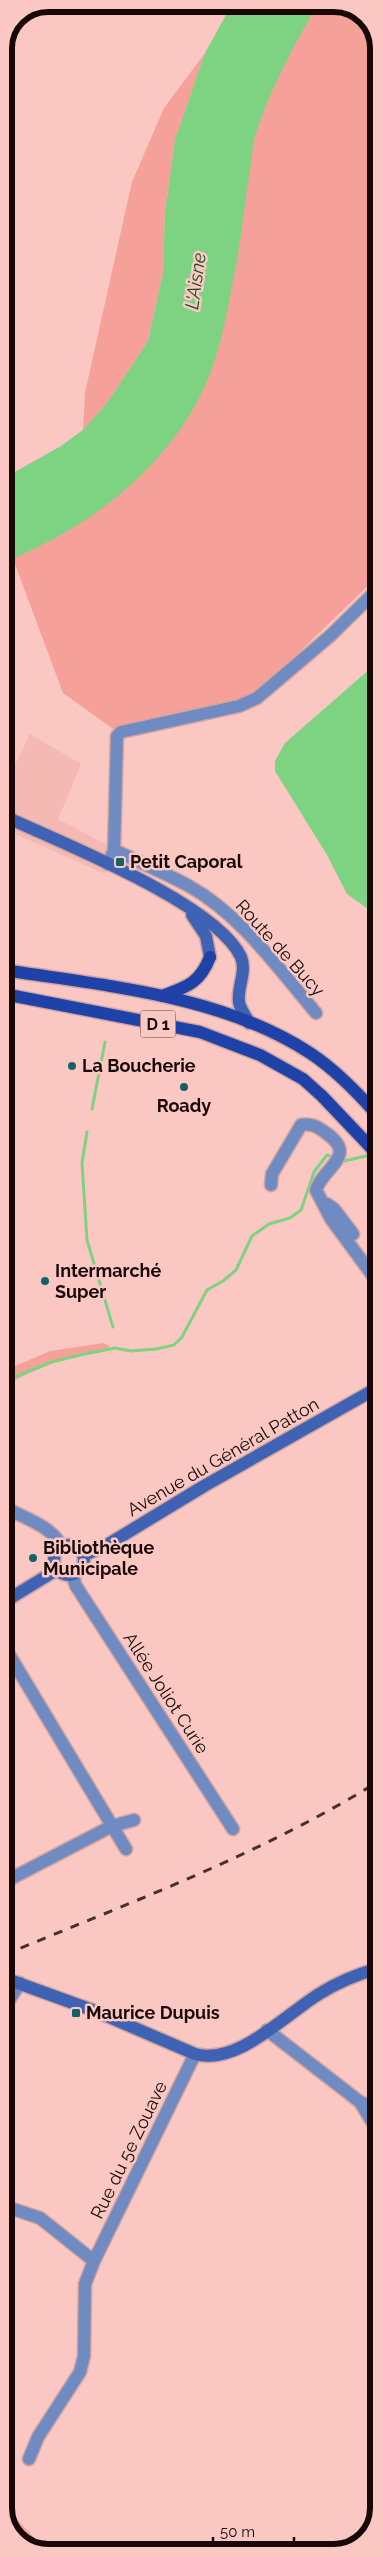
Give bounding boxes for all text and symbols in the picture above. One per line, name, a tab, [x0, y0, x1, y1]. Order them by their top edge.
water label: L'Aisne	[180, 251, 210, 311]
place label: Petit Caporal	[130, 851, 243, 872]
marker: Petit Caporal	[114, 856, 126, 868]
street label: Route de Bucy	[232, 895, 329, 1000]
road number: D 1	[140, 1011, 176, 1038]
place label: La Boucherie	[82, 1055, 196, 1076]
marker: La Boucherie	[66, 1060, 78, 1072]
marker: Roady	[178, 1081, 190, 1093]
place label: Roady	[157, 1095, 211, 1116]
place label: Intermarché Super	[55, 1260, 161, 1302]
marker: Intermarché Super	[39, 1275, 51, 1287]
street label: Avenue du Général Patton	[123, 1393, 322, 1520]
place label: Bibliothèque Municipale	[43, 1537, 154, 1579]
marker: Bibliothèque Municipale	[27, 1552, 39, 1564]
street label: Allée Joliot Curie	[119, 1628, 214, 1758]
place label: Maurice Dupuis	[86, 2002, 220, 2023]
marker: Maurice Dupuis	[70, 2007, 82, 2019]
street label: Rue du 5e Zouave	[86, 2077, 171, 2222]
scale bar	[213, 2514, 294, 2546]
text: 50 m	[220, 2523, 255, 2541]

